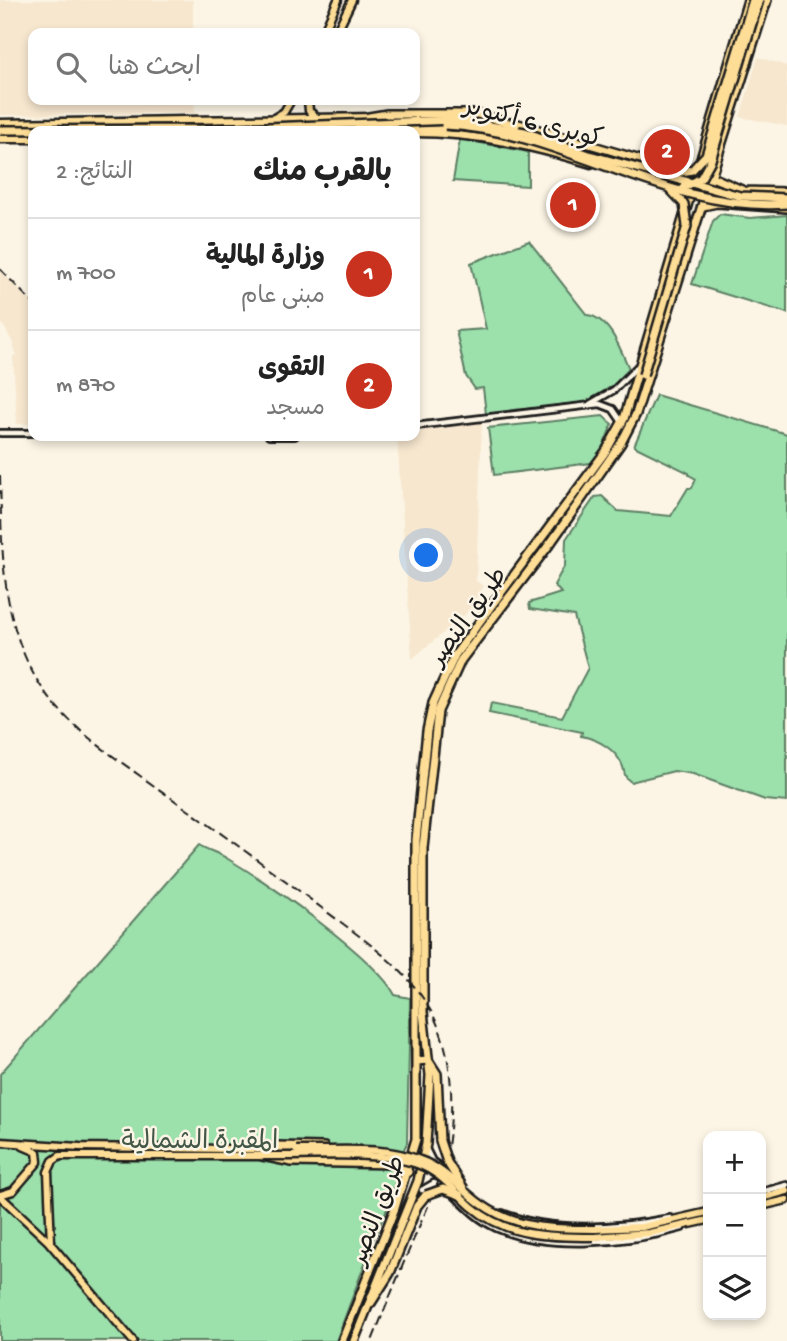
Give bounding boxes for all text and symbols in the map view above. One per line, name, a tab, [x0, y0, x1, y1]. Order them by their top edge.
search box	[28, 28, 420, 105]
icon: search	[52, 48, 90, 86]
text: ابحث هنا	[108, 54, 201, 85]
street label: كوبرى 6 أكتوبر	[458, 88, 607, 157]
pin: 2	[644, 126, 690, 178]
text: بالقرب منك	[253, 157, 392, 192]
text: النتائج: 2	[56, 160, 133, 187]
pin: 1	[550, 179, 596, 231]
text: وزارة المالية	[206, 243, 325, 274]
text: 700 m	[56, 261, 116, 288]
text: 1	[364, 261, 374, 288]
text: مبنى عام	[241, 284, 325, 311]
text: التقوى	[258, 355, 325, 386]
text: 870 m	[56, 373, 115, 400]
text: 2	[363, 373, 375, 400]
text: مسجد	[266, 396, 325, 423]
your location	[409, 538, 443, 572]
street label: طريق النصر	[423, 562, 516, 675]
park label: المقبرة الشمالية	[122, 1128, 278, 1159]
map controls	[703, 1131, 766, 1320]
button: +	[703, 1131, 766, 1194]
street label: طريق النصر	[344, 1152, 415, 1272]
button: −	[703, 1194, 766, 1257]
button: layers	[703, 1257, 766, 1320]

